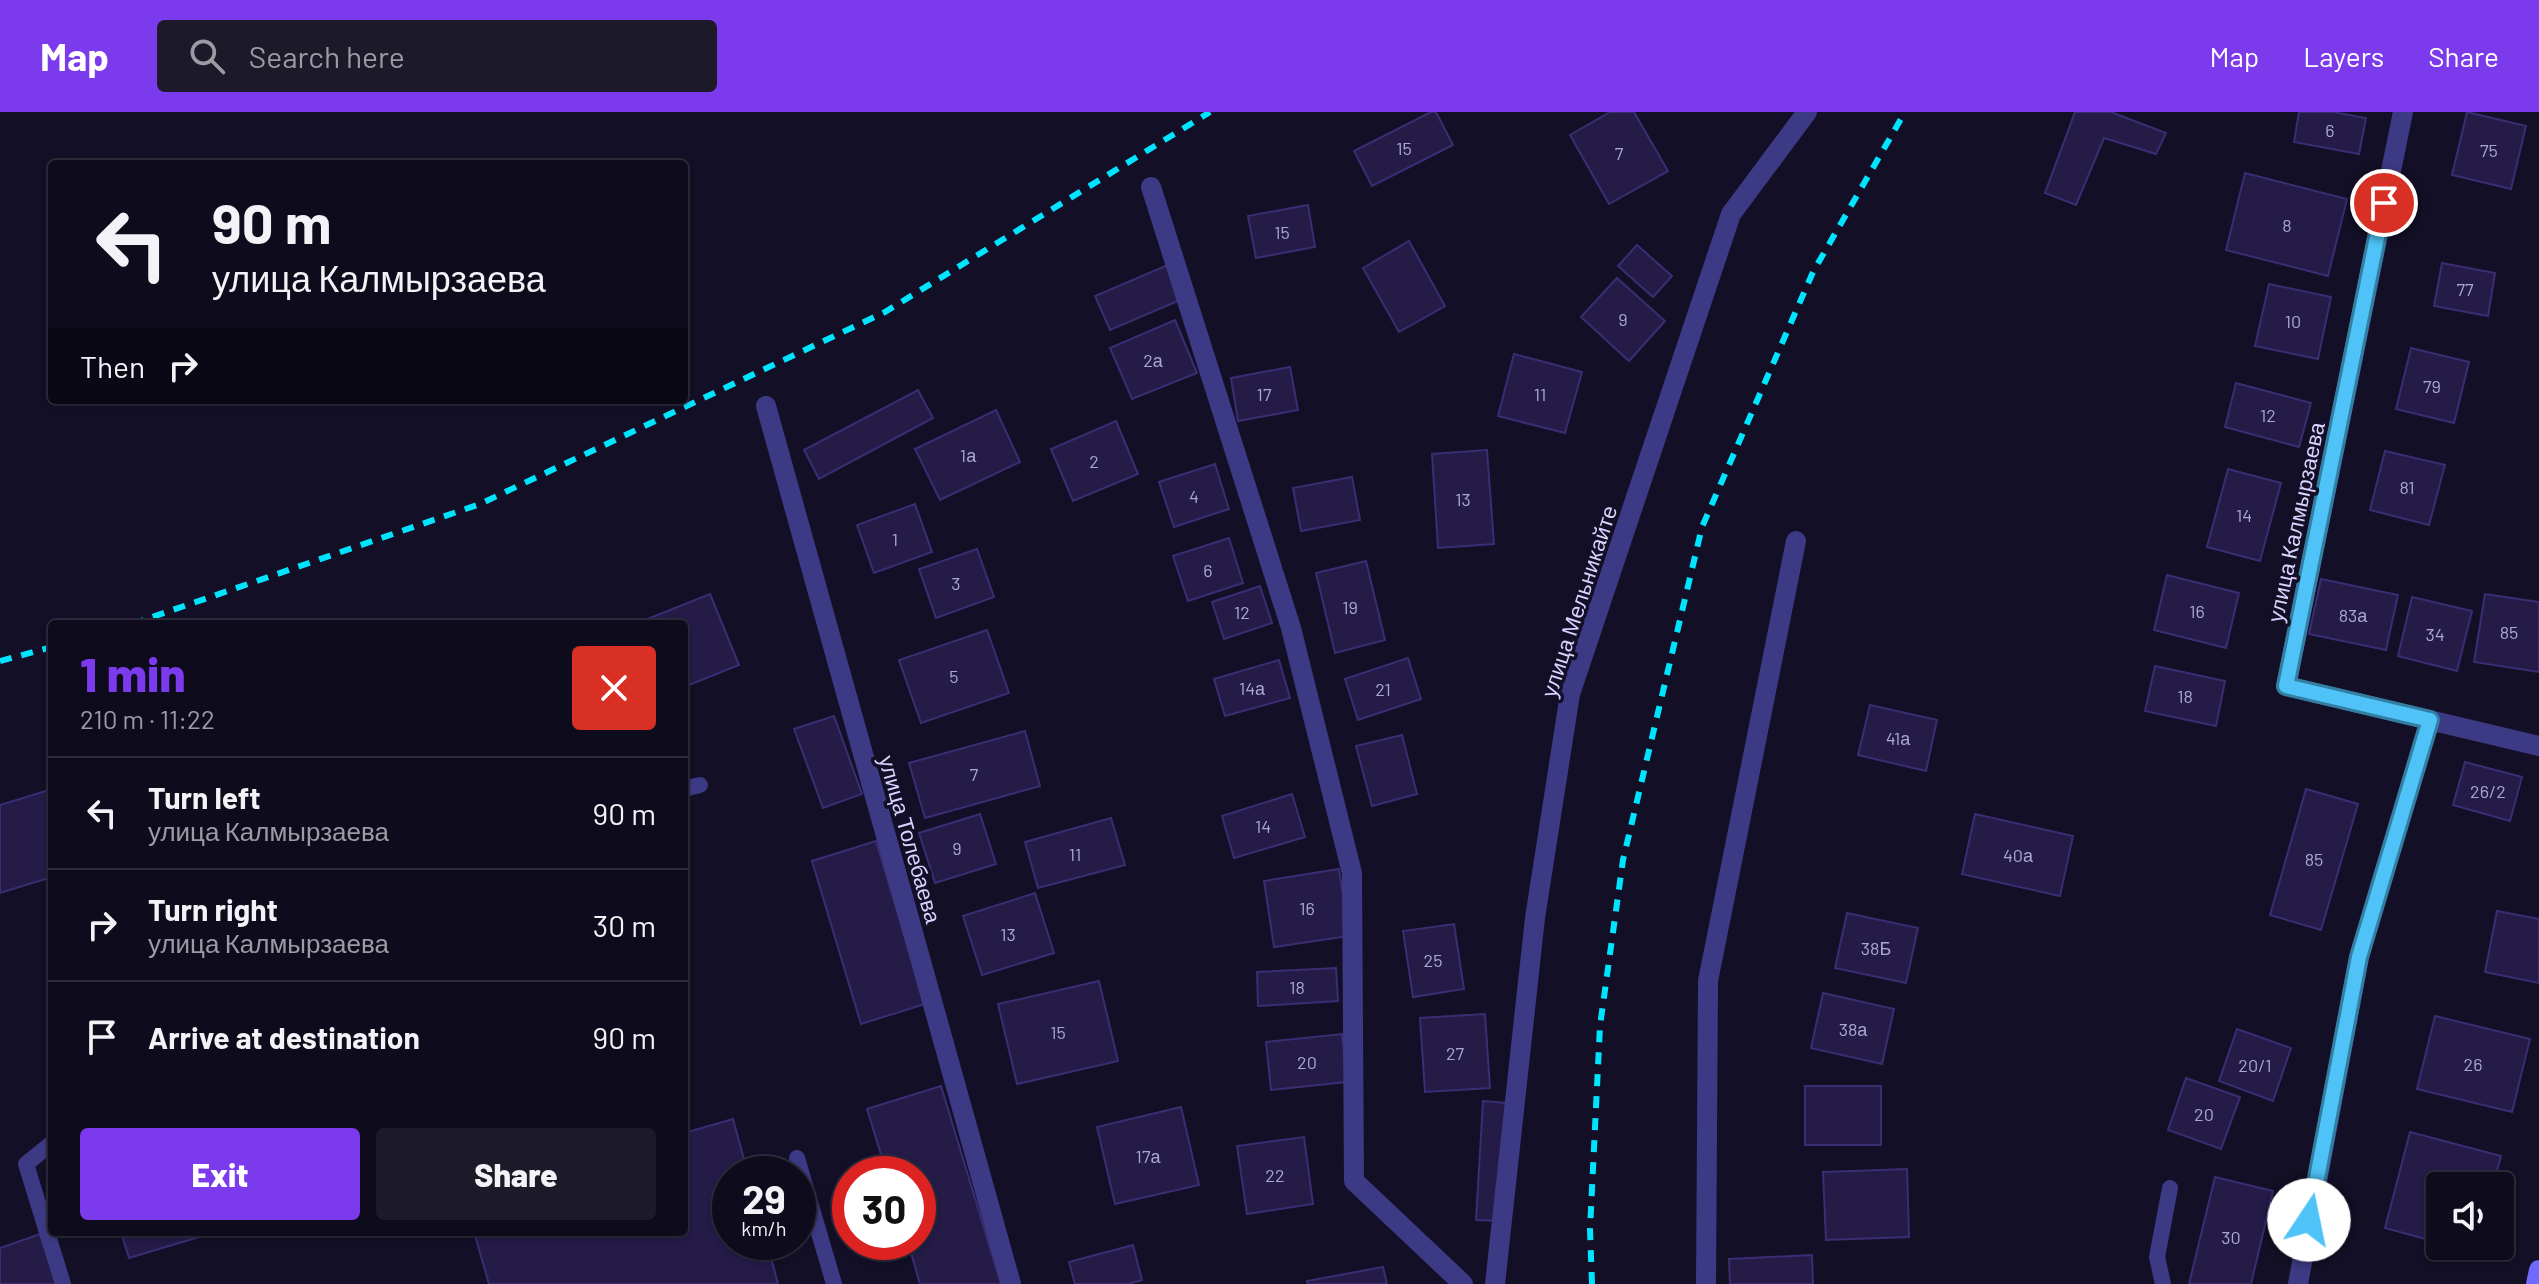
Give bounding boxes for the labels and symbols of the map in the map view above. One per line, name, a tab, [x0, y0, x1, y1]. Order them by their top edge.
house number: 6	[2325, 119, 2335, 141]
house number: 15	[1396, 137, 1412, 159]
house number: 75	[2480, 139, 2498, 161]
house number: 7	[1615, 142, 1624, 164]
pin	[2350, 169, 2418, 237]
house number: 8	[2282, 214, 2292, 236]
house number: 15	[1274, 221, 1290, 243]
house number: 77	[2456, 278, 2474, 300]
house number: 9	[1618, 308, 1628, 330]
house number: 10	[2285, 310, 2301, 332]
house number: 2а	[1143, 349, 1164, 371]
house number: 79	[2423, 375, 2441, 397]
house number: 17	[1257, 383, 1272, 405]
house number: 11	[1534, 383, 1546, 405]
house number: 12	[2260, 404, 2276, 426]
street label: улица Калмырзаева	[2261, 419, 2330, 625]
house number: 1а	[960, 444, 977, 466]
house number: 2	[1089, 450, 1099, 472]
house number: 81	[2399, 476, 2415, 498]
house number: 4	[1189, 485, 1199, 507]
house number: 13	[1455, 488, 1471, 510]
street label: улица Мельникайте	[1535, 502, 1622, 701]
house number: 14	[2236, 504, 2252, 526]
house number: 1	[892, 528, 898, 550]
house number: 6	[1203, 559, 1213, 581]
house number: 3	[951, 572, 961, 594]
house number: 19	[1342, 596, 1358, 618]
house number: 16	[2189, 600, 2205, 622]
house number: 12	[1234, 601, 1250, 623]
house number: 83а	[2339, 604, 2368, 626]
house number: 85	[2500, 621, 2518, 643]
house number: 34	[2425, 623, 2445, 645]
house number: 5	[949, 665, 959, 687]
house number: 14а	[1239, 677, 1266, 699]
house number: 21	[1375, 678, 1391, 700]
house number: 18	[2177, 685, 2193, 707]
house number: 41а	[1886, 727, 1911, 749]
street label: улица Толебаева	[874, 752, 948, 927]
house number: 7	[970, 763, 979, 785]
house number: 26/2	[2470, 780, 2506, 802]
house number: 14	[1255, 815, 1271, 837]
house number: 9	[952, 837, 962, 859]
house number: 11	[1069, 843, 1081, 865]
house number: 40а	[2003, 844, 2034, 866]
house number: 85	[2305, 848, 2323, 870]
house number: 16	[1299, 897, 1315, 919]
house number: 13	[1000, 923, 1016, 945]
house number: 38Б	[1861, 937, 1891, 959]
house number: 25	[1424, 949, 1442, 971]
house number: 18	[1289, 976, 1305, 998]
house number: 38а	[1839, 1018, 1868, 1040]
house number: 15	[1050, 1021, 1066, 1043]
house number: 27	[1446, 1042, 1465, 1064]
house number: 20	[1297, 1051, 1317, 1073]
house number: 26	[2464, 1053, 2482, 1075]
house number: 20/1	[2238, 1054, 2272, 1076]
house number: 20	[2194, 1103, 2214, 1125]
house number: 17а	[1136, 1145, 1161, 1167]
speed limit sign: 30	[832, 1156, 936, 1260]
house number: 22	[1265, 1164, 1285, 1186]
position arrow	[2267, 1178, 2351, 1262]
house number: 30	[2221, 1226, 2241, 1248]

